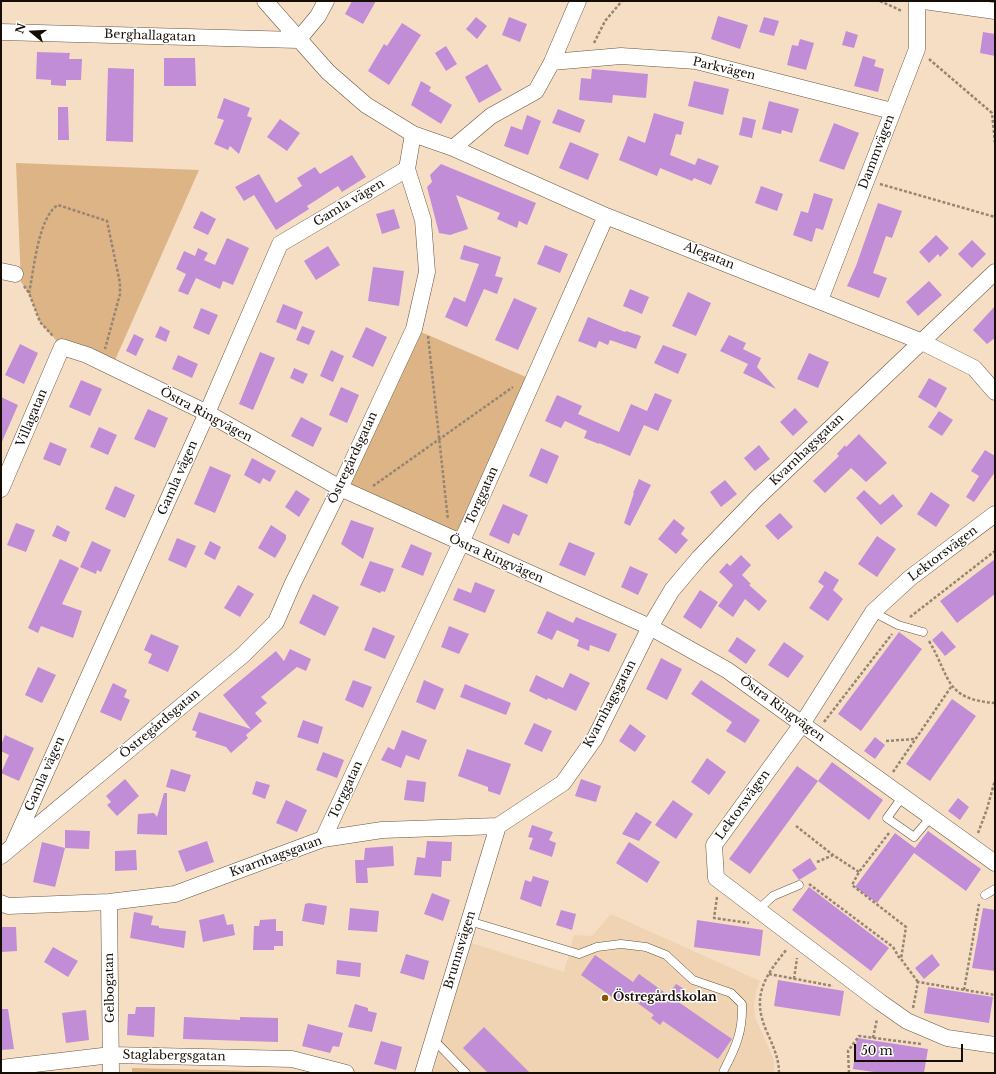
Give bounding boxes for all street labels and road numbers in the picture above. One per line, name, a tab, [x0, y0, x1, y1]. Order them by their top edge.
street label: Berghallagatan	[104, 27, 196, 45]
street label: Parkvägen	[691, 55, 757, 83]
street label: Dammvägen	[856, 113, 898, 191]
street label: Gamla vägen	[311, 176, 387, 230]
street label: Alegatan	[682, 239, 736, 273]
street label: Östra Ringvägen	[157, 385, 255, 445]
street label: Villagatan	[13, 387, 51, 449]
street label: Östregårdsgatan	[325, 410, 381, 506]
street label: Kvarnhagsgatan	[767, 411, 847, 489]
street label: Gamla vägen	[155, 438, 201, 518]
street label: Torggatan	[463, 465, 501, 527]
street label: Lektorsvägen	[906, 523, 980, 585]
street label: Östra Ringvägen	[446, 532, 546, 586]
street label: Kvarnhagsgatan	[581, 658, 639, 750]
street label: Östra Ringvägen	[736, 673, 828, 745]
street label: Östregårdsgatan	[117, 686, 203, 762]
street label: Gamla vägen	[22, 734, 68, 814]
street label: Torggatan	[326, 759, 366, 821]
street label: Lektorsvägen	[713, 767, 773, 843]
street label: Kvarnhagsgatan	[228, 834, 324, 880]
street label: Brunnsvägen	[441, 909, 479, 991]
street label: Gelbogatan	[102, 953, 118, 1023]
street label: Staglabergsgatan	[122, 1048, 226, 1064]

